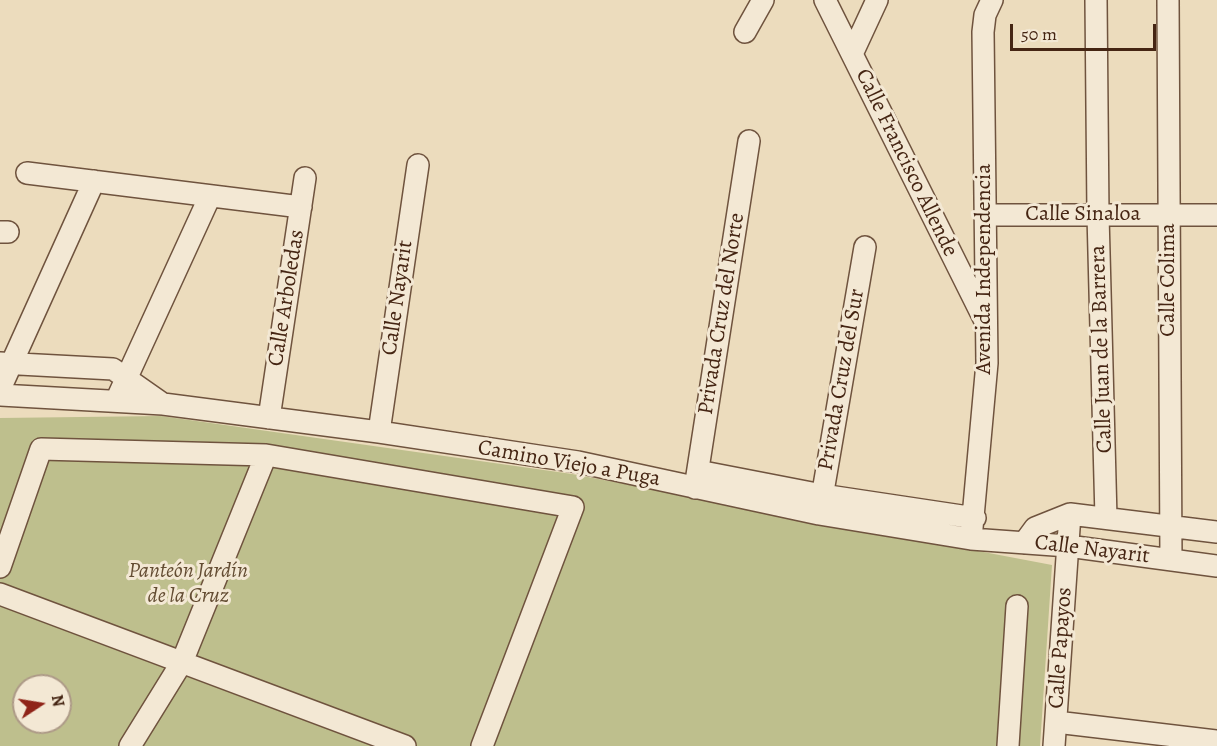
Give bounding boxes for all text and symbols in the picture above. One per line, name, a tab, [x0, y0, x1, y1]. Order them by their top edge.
scale bar	[1013, 12, 1158, 50]
text: 50 m	[1021, 22, 1057, 46]
street label: Calle Francisco Allende	[849, 65, 963, 261]
street label: Avenida Independencia	[972, 164, 998, 374]
street label: Calle Sinaloa	[1025, 202, 1141, 228]
street label: Privada Cruz del Norte	[693, 211, 751, 417]
street label: Calle Colima	[1156, 223, 1182, 337]
street label: Calle Arboledas	[263, 228, 311, 368]
street label: Calle Nayarit	[377, 239, 419, 357]
street label: Calle Juan de la Barrera	[1085, 244, 1119, 454]
street label: Privada Cruz del Sur	[813, 287, 871, 473]
street label: Camino Viejo a Puga	[476, 435, 662, 493]
street label: Calle Nayarit	[1033, 530, 1151, 570]
park label: Panteón Jardín de la Cruz	[128, 559, 248, 610]
street label: Calle Papayos	[1044, 586, 1078, 710]
north arrow	[12, 674, 72, 734]
text: N	[46, 693, 70, 709]

